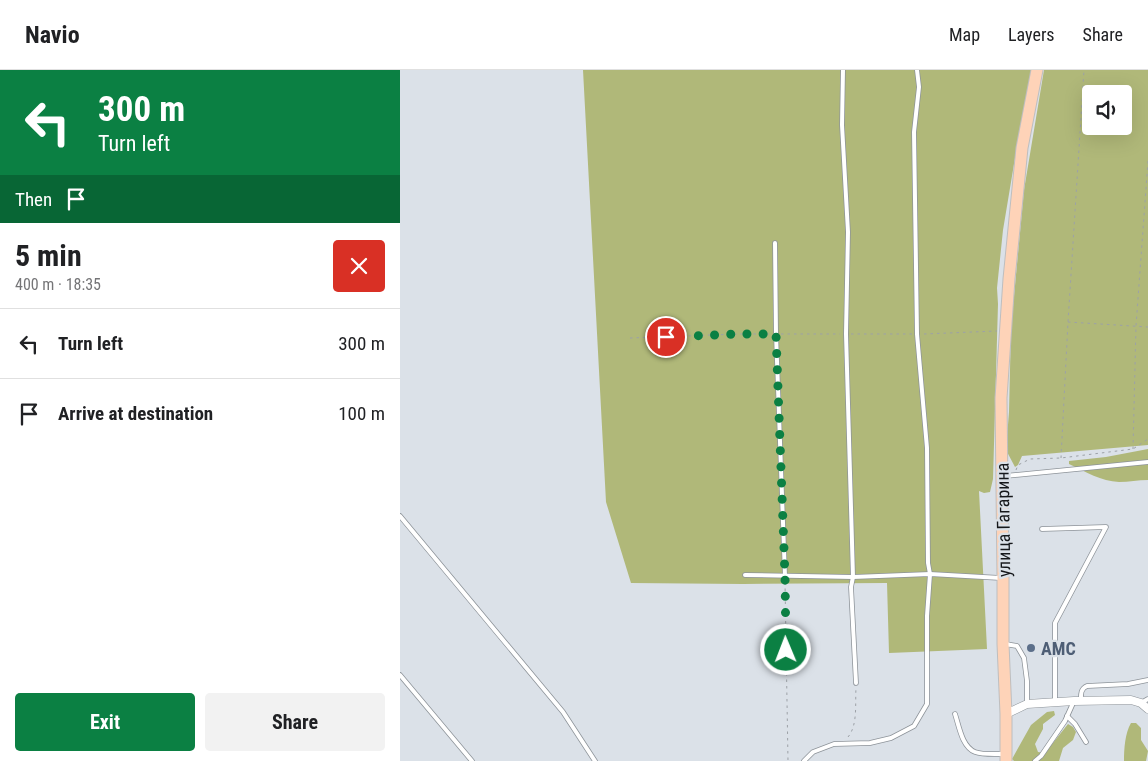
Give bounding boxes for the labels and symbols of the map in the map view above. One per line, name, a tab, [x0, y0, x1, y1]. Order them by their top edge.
pin	[645, 316, 687, 358]
street label: улица Гагарина	[992, 463, 1014, 577]
position arrow	[759, 623, 811, 675]
place label: AMC	[1041, 638, 1076, 659]
marker: AMC	[1025, 642, 1037, 654]

